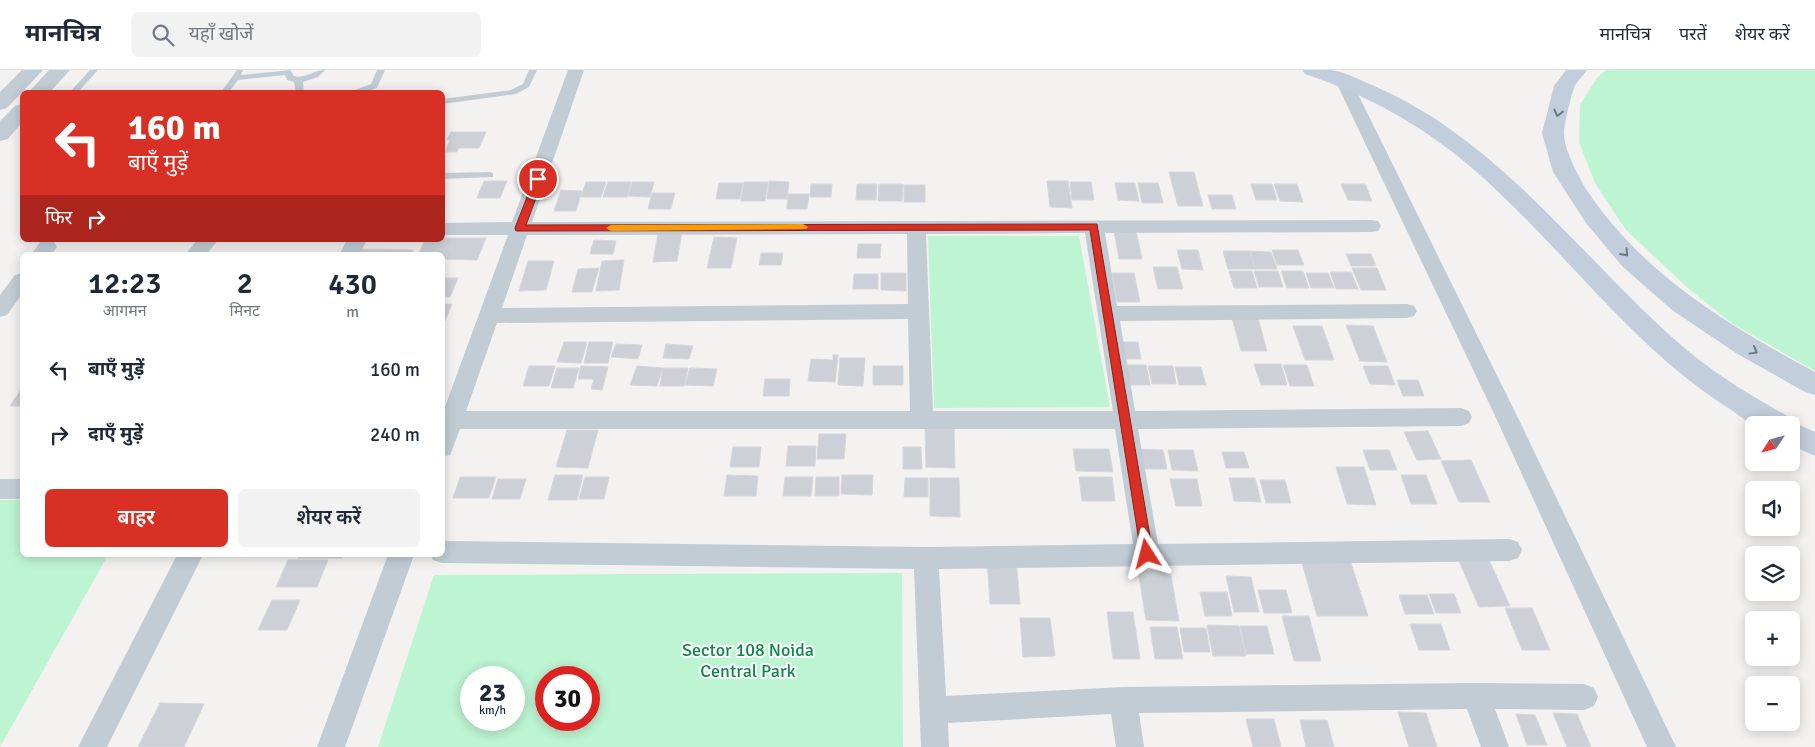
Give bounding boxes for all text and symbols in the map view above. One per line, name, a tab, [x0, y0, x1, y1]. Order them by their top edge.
search box	[131, 12, 481, 57]
text: मानचित्र	[25, 18, 101, 48]
icon: search	[149, 21, 177, 49]
text: यहाँ खोजें	[189, 22, 253, 46]
text: मानचित्र	[1599, 23, 1651, 45]
text: परतें	[1679, 23, 1707, 45]
text: शेयर करें	[1735, 23, 1790, 45]
text: 160 m	[128, 106, 221, 149]
one-way arrow	[1553, 109, 1564, 118]
icon: left	[45, 110, 110, 175]
text: बाएँ मुड़ें	[128, 149, 188, 176]
pin	[517, 158, 559, 200]
icon: arrive	[524, 165, 552, 193]
icon: right	[82, 205, 110, 233]
text: फिर	[45, 206, 72, 230]
one-way arrow	[1619, 248, 1628, 257]
text: 12:23	[88, 265, 161, 302]
text: 2	[237, 265, 253, 302]
text: 430	[328, 266, 377, 303]
text: आगमन	[103, 301, 147, 321]
text: मिनट	[229, 301, 260, 321]
text: m	[346, 302, 359, 322]
one-way arrow	[1749, 345, 1758, 355]
icon: left	[45, 356, 73, 384]
text: बाएँ मुड़ें	[88, 357, 144, 381]
text: 160 m	[370, 358, 420, 382]
north arrow	[1745, 416, 1800, 471]
map controls	[1745, 416, 1800, 731]
icon: right	[45, 421, 73, 449]
text: दाएँ मुड़ें	[88, 422, 143, 446]
text: 240 m	[370, 423, 420, 447]
button: sound	[1745, 481, 1800, 536]
button: बाहर	[45, 489, 228, 547]
button: शेयर करें	[238, 489, 420, 547]
position arrow	[1120, 527, 1172, 579]
button: layers	[1745, 546, 1800, 601]
button: +	[1745, 611, 1800, 666]
park label: Sector 108 Noida Central Park	[682, 639, 814, 682]
speed limit sign: 30	[535, 666, 600, 731]
button: −	[1745, 676, 1800, 731]
text: 23	[479, 677, 506, 708]
text: km/h	[479, 703, 506, 718]

